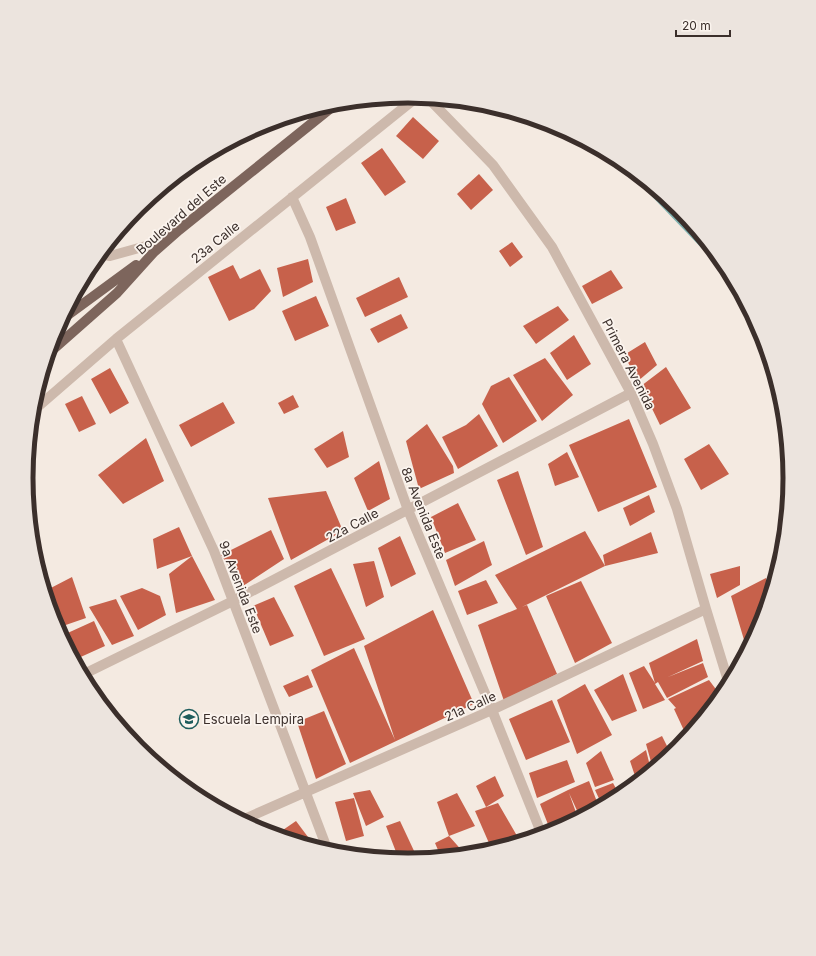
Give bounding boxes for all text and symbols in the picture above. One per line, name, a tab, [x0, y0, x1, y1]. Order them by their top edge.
scale bar	[676, 12, 730, 38]
text: 20 m	[682, 18, 711, 33]
street label: Boulevard del Este	[133, 171, 229, 257]
street label: 23a Calle	[188, 218, 242, 266]
street label: Primera Avenida	[599, 316, 659, 412]
street label: 8a Avenida Este	[398, 465, 450, 561]
street label: 22a Calle	[323, 504, 381, 546]
street label: 9a Avenida Este	[216, 538, 266, 636]
street label: 21a Calle	[442, 688, 498, 724]
school or university icon: Escuela Lempira	[178, 708, 200, 730]
place label: Escuela Lempira	[203, 711, 304, 727]

